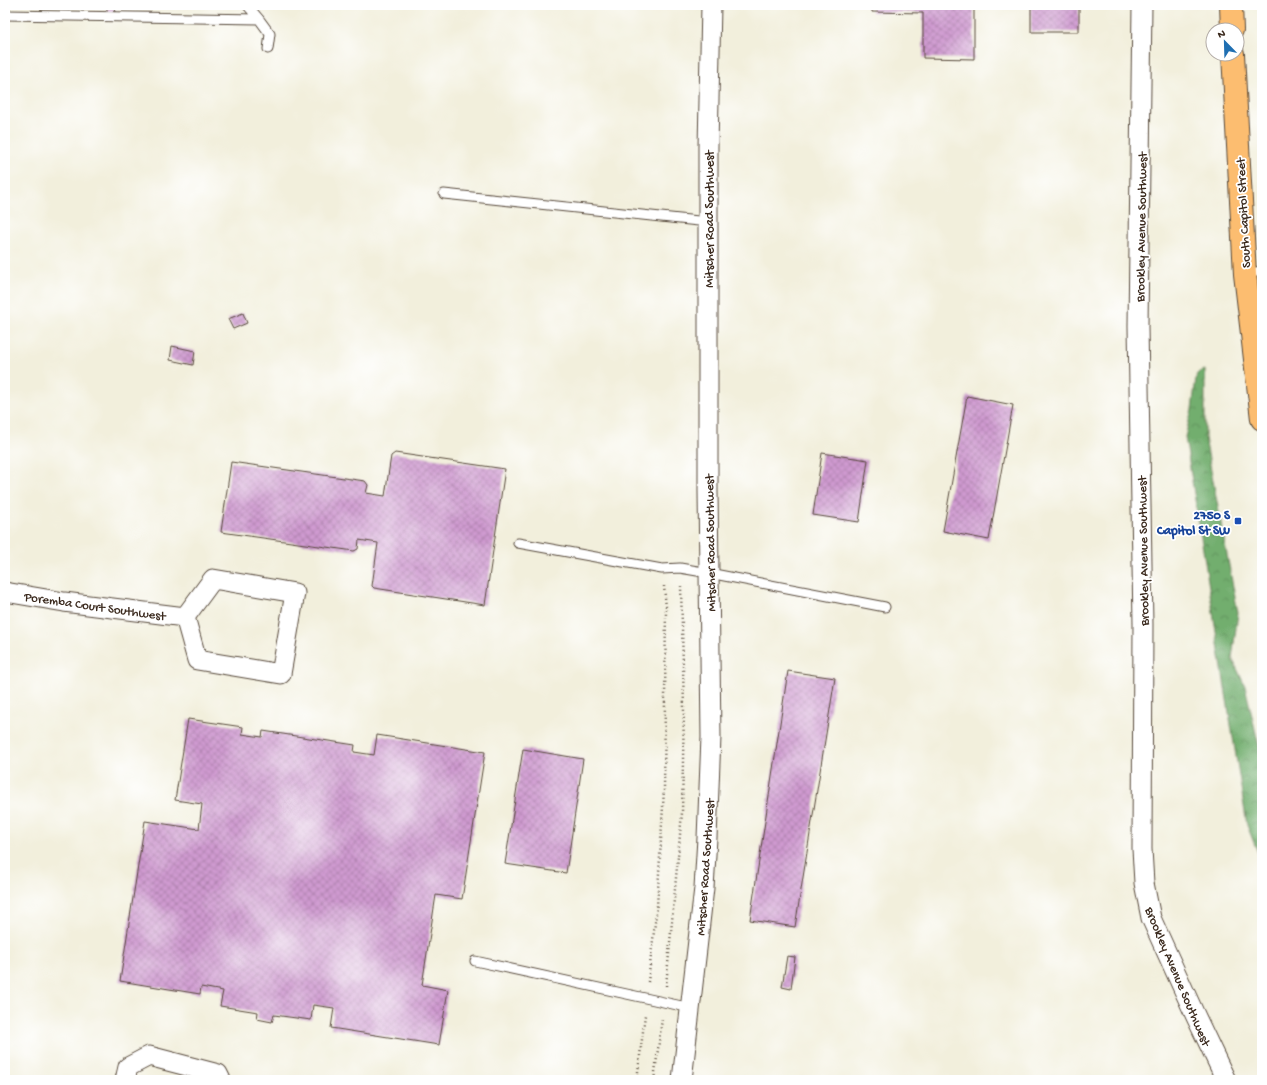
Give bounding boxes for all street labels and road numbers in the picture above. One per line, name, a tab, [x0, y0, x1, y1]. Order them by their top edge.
street label: Mitscher Road Southwest	[703, 149, 718, 288]
street label: Brookley Avenue Southwest	[1134, 150, 1151, 303]
street label: South Capitol Street	[1234, 156, 1255, 268]
street label: Mitscher Road Southwest	[703, 473, 720, 612]
street label: Brookley Avenue Southwest	[1136, 474, 1153, 627]
street label: Poremba Court Southwest	[22, 590, 168, 625]
street label: Mitscher Road Southwest	[694, 797, 719, 936]
street label: Brookley Avenue Southwest	[1140, 904, 1214, 1050]

